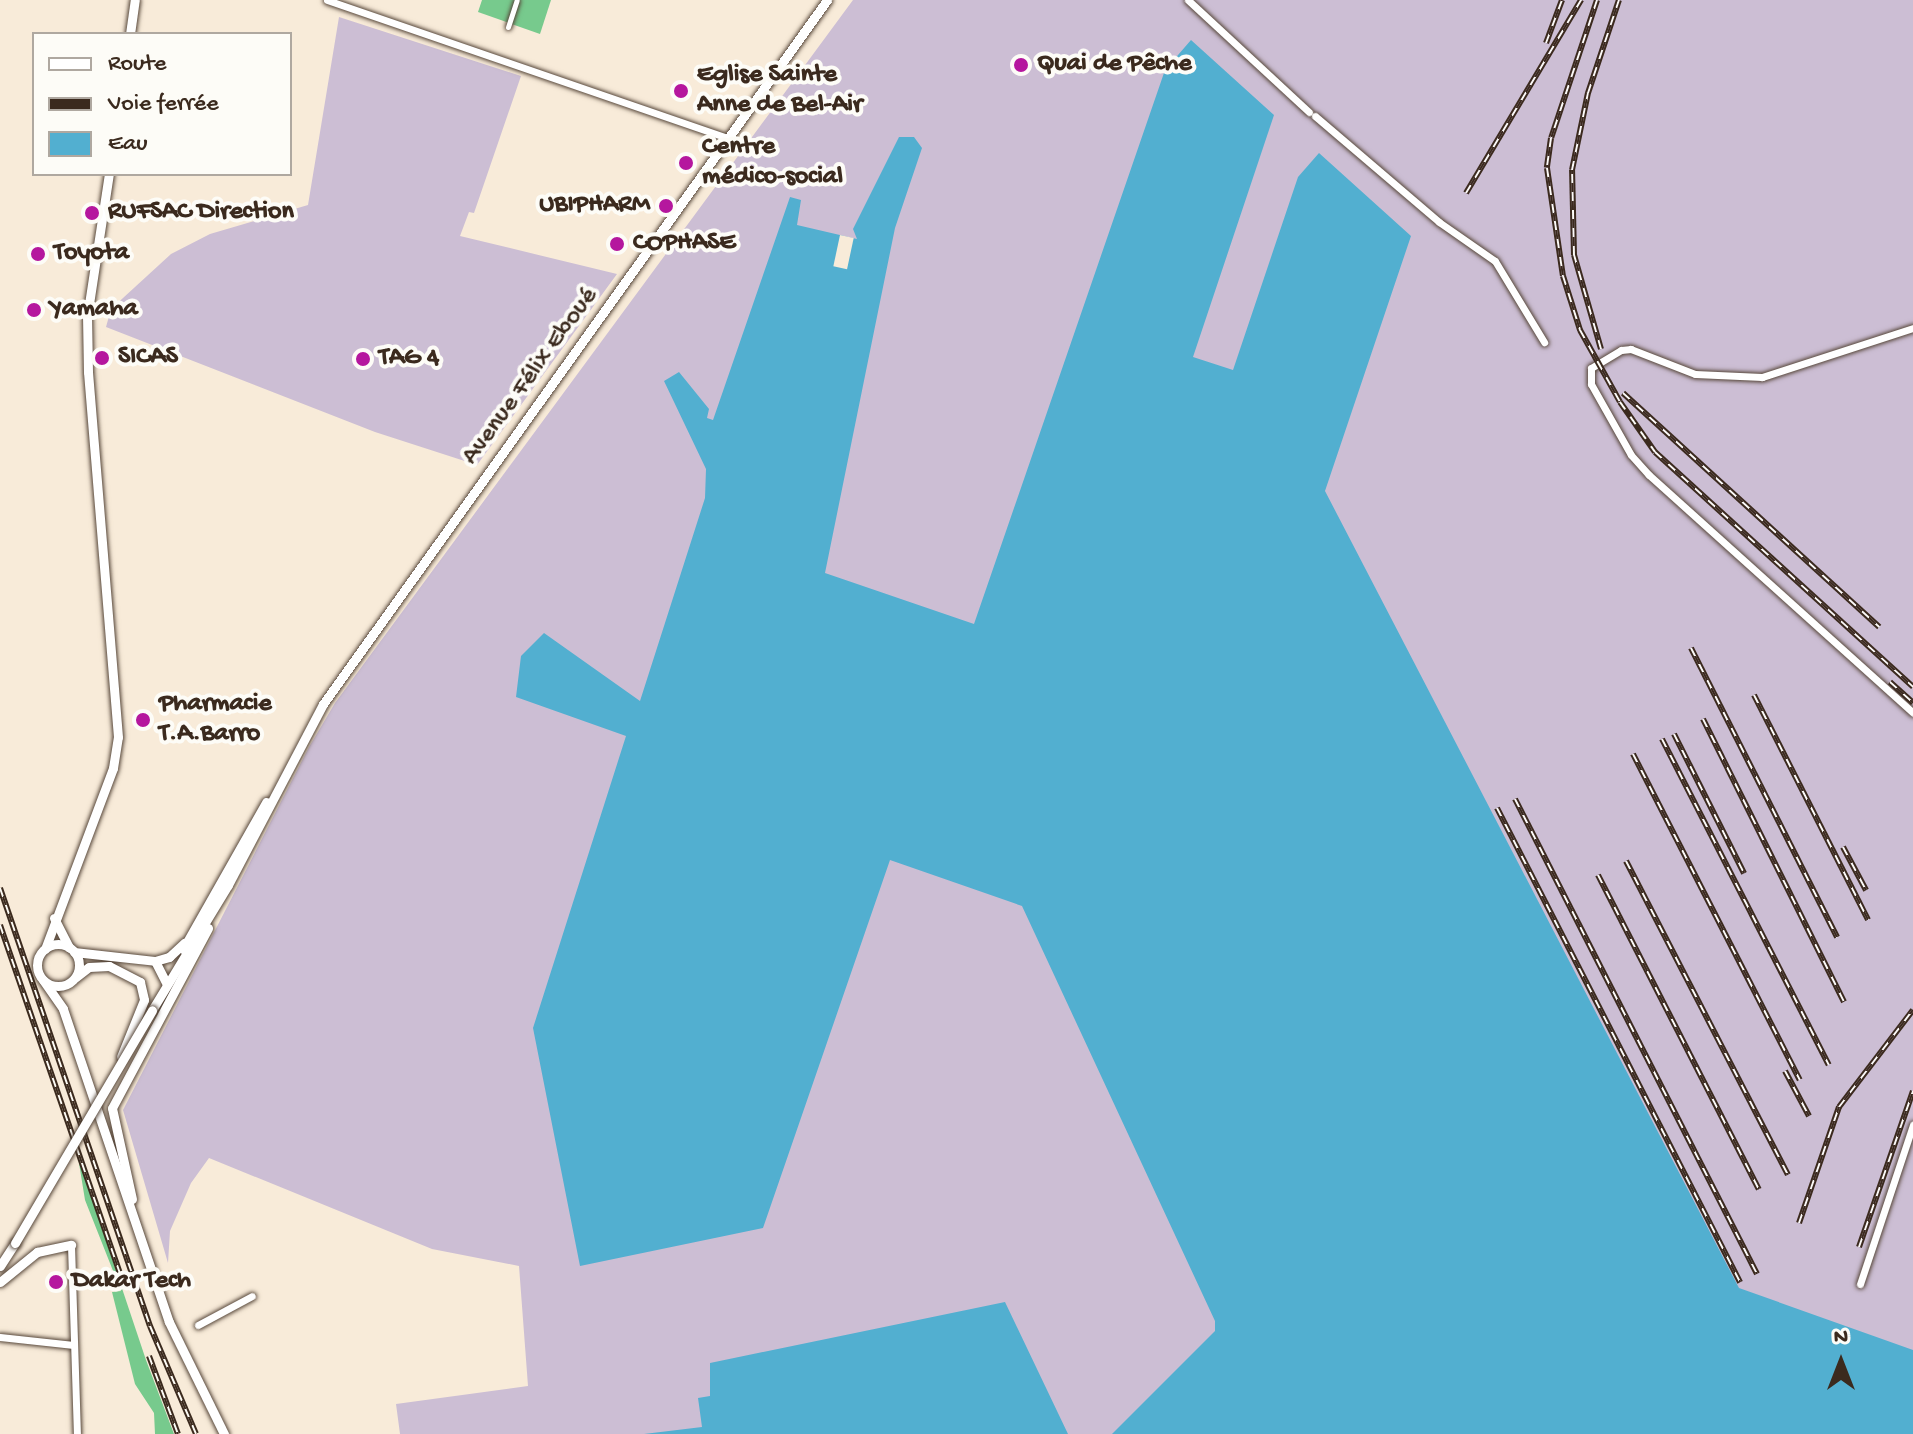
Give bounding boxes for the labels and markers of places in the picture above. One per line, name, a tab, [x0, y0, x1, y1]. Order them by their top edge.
place label: Quai de Pêche	[1037, 49, 1192, 81]
marker: Quai de Pêche	[1012, 56, 1030, 74]
place label: Eglise Sainte Anne de Bel-Air	[697, 60, 862, 122]
marker: Eglise Sainte Anne de Bel-Air	[672, 82, 690, 100]
place label: Centre médico-social	[702, 132, 843, 194]
marker: Centre médico-social	[677, 154, 695, 172]
place label: UBIPHARM	[539, 190, 650, 222]
place label: RUFSAC Direction	[108, 197, 294, 229]
marker: UBIPHARM	[657, 197, 675, 215]
marker: RUFSAC Direction	[83, 204, 101, 222]
place label: COPHASE	[633, 228, 736, 260]
marker: COPHASE	[608, 235, 626, 253]
place label: Toyota	[54, 238, 129, 270]
marker: Toyota	[29, 245, 47, 263]
place label: Yamaha	[50, 294, 138, 326]
marker: Yamaha	[25, 301, 43, 319]
place label: SICAS	[118, 342, 178, 374]
place label: TAG 4	[379, 343, 439, 375]
marker: SICAS	[93, 349, 111, 367]
marker: TAG 4	[354, 350, 372, 368]
place label: Pharmacie T.A.Barro	[159, 689, 272, 750]
marker: Pharmacie T.A.Barro	[134, 711, 152, 729]
place label: Dakar Tech	[72, 1266, 191, 1298]
marker: Dakar Tech	[47, 1273, 65, 1291]

